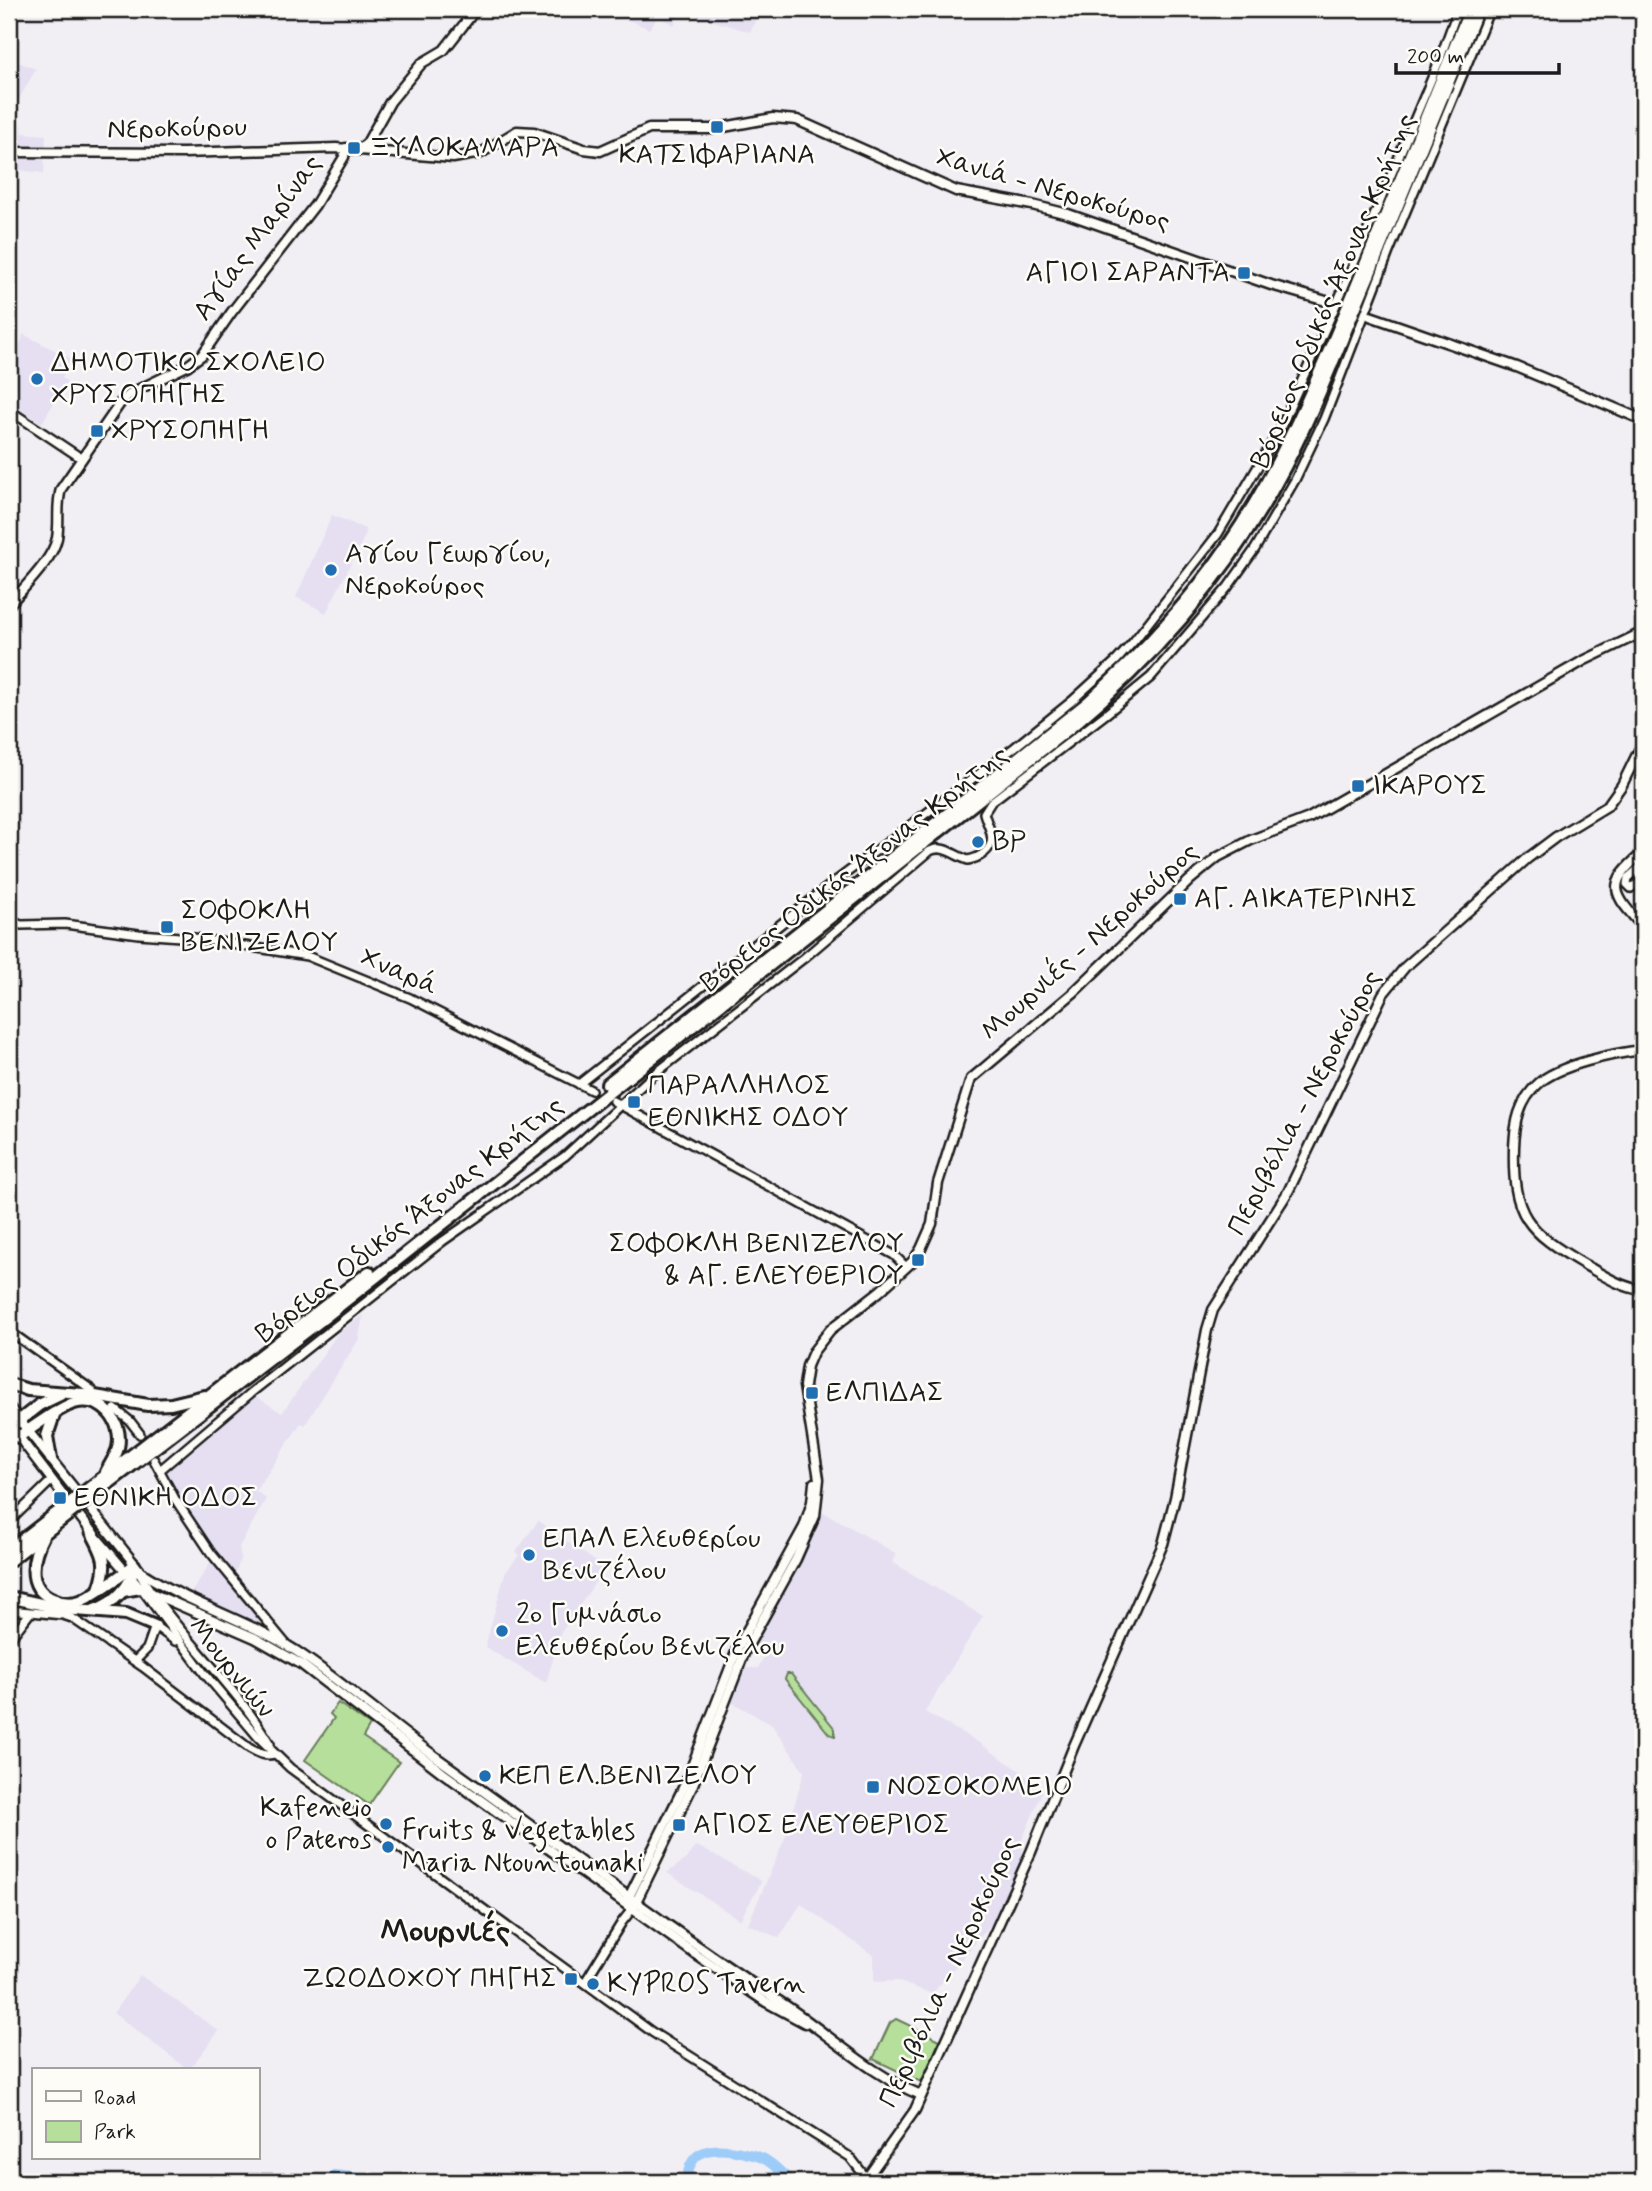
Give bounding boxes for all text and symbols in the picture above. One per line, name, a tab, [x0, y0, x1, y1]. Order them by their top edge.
scale bar	[1396, 32, 1559, 76]
text: 200 m	[1407, 43, 1464, 71]
street label: Βόρειος Οδικός Άξονας Κρήτης	[1242, 108, 1426, 474]
street label: Νεροκούρου	[107, 109, 247, 149]
marker: ΚΑΤΣΙΦΑΡΙΑΝΑ	[709, 119, 725, 135]
place label: ΞΥΛΟΚΑΜΑΡΑ	[368, 130, 559, 167]
place label: ΚΑΤΣΙΦΑΡΙΑΝΑ	[619, 137, 815, 174]
street label: Χανιά - Νεροκούρος	[932, 139, 1174, 241]
marker: ΞΥΛΟΚΑΜΑΡΑ	[346, 140, 362, 156]
street label: Αγίας Μαρίνας	[185, 147, 331, 329]
place label: ΑΓΙΟΙ ΣΑΡΑΝΤΑ	[1026, 255, 1230, 292]
marker: ΑΓΙΟΙ ΣΑΡΑΝΤΑ	[1236, 265, 1252, 281]
place label: ΔΗΜΟΤΙΚΟ ΣΧΟΛΕΙΟ ΧΡΥΣΟΠΗΓΗΣ	[51, 345, 326, 414]
marker: ΔΗΜΟΤΙΚΟ ΣΧΟΛΕΙΟ ΧΡΥΣΟΠΗΓΗΣ	[29, 371, 45, 387]
place label: ΧΡΥΣΟΠΗΓΗ	[111, 413, 270, 450]
marker: ΧΡΥΣΟΠΗΓΗ	[89, 423, 105, 439]
place label: Αγίου Γεωργίου, Νεροκούρος	[345, 536, 550, 605]
marker: Αγίου Γεωργίου, Νεροκούρος	[323, 562, 339, 578]
street label: Βόρειος Οδικός Άξονας Κρήτης	[693, 737, 1017, 1001]
place label: ΙΚΑΡΟΥΣ	[1372, 768, 1487, 805]
marker: ΙΚΑΡΟΥΣ	[1350, 778, 1366, 794]
place label: BP	[992, 824, 1026, 861]
marker: BP	[970, 834, 986, 850]
street label: Μουρνιές - Νεροκούρος	[973, 834, 1207, 1050]
place label: ΑΓ. ΑΙΚΑΤΕΡΙΝΗΣ	[1194, 881, 1418, 918]
marker: ΑΓ. ΑΙΚΑΤΕΡΙΝΗΣ	[1172, 891, 1188, 907]
place label: ΣΟΦΟΚΛΗ ΒΕΝΙΖΕΛΟΥ	[181, 893, 338, 962]
marker: ΣΟΦΟΚΛΗ ΒΕΝΙΖΕΛΟΥ	[159, 919, 175, 935]
street label: Χναρά	[355, 939, 443, 1005]
street label: Περιβόλια - Νεροκούρος	[1219, 964, 1391, 1242]
place label: ΠΑΡΑΛΛΗΛΟΣ ΕΘΝΙΚΗΣ ΟΔΟΥ	[648, 1068, 849, 1137]
street label: Βόρειος Οδικός Άξονας Κρήτης	[248, 1088, 572, 1352]
marker: ΠΑΡΑΛΛΗΛΟΣ ΕΘΝΙΚΗΣ ΟΔΟΥ	[626, 1094, 642, 1110]
place label: ΣΟΦΟΚΛΗ ΒΕΝΙΖΕΛΟΥ & ΑΓ. ΕΛΕΥΘΕΡΙΟΥ	[609, 1226, 904, 1295]
marker: ΣΟΦΟΚΛΗ ΒΕΝΙΖΕΛΟΥ & ΑΓ. ΕΛΕΥΘΕΡΙΟΥ	[910, 1252, 926, 1268]
place label: ΕΛΠΙΔΑΣ	[826, 1375, 944, 1412]
marker: ΕΛΠΙΔΑΣ	[804, 1385, 820, 1401]
place label: ΕΘΝΙΚΗ ΟΔΟΣ	[74, 1480, 258, 1517]
marker: ΕΘΝΙΚΗ ΟΔΟΣ	[52, 1490, 68, 1506]
place label: ΕΠΑΛ Ελευθερίου Βενιζέλου	[543, 1521, 761, 1590]
marker: ΕΠΑΛ Ελευθερίου Βενιζέλου	[521, 1547, 537, 1563]
place label: 2ο Γυμνάσιο Ελευθερίου Βενιζέλου	[516, 1597, 785, 1666]
street label: Μουρνιών	[179, 1610, 283, 1726]
marker: 2ο Γυμνάσιο Ελευθερίου Βενιζέλου	[494, 1623, 510, 1639]
place label: ΚΕΠ ΕΛ.ΒΕΝΙΖΕΛΟΥ	[499, 1758, 757, 1795]
marker: ΚΕΠ ΕΛ.ΒΕΝΙΖΕΛΟΥ	[477, 1768, 493, 1784]
place label: ΝΟΣΟΚΟΜΕΙΟ	[887, 1769, 1073, 1806]
marker: ΝΟΣΟΚΟΜΕΙΟ	[865, 1779, 881, 1795]
place label: Kafeneio o Pateros	[260, 1790, 372, 1859]
place label: ΑΓΙΟΣ ΕΛΕΥΘΕΡΙΟΣ	[693, 1807, 950, 1844]
place label: Fruits & Vegetables Maria Ntountounaki	[402, 1813, 643, 1882]
marker: Kafeneio o Pateros	[378, 1816, 394, 1832]
marker: ΑΓΙΟΣ ΕΛΕΥΘΕΡΙΟΣ	[671, 1817, 687, 1833]
street label: Περιβόλια - Νεροκούρος	[871, 1830, 1029, 2114]
marker: Fruits & Vegetables Maria Ntountounaki	[380, 1839, 396, 1855]
district label: Μουρνιές	[380, 1909, 510, 1953]
place label: ΖΩΟΔΟΧΟΥ ΠΗΓΗΣ	[302, 1961, 557, 1998]
place label: KYPROS Tavern	[607, 1966, 805, 2003]
marker: ΖΩΟΔΟΧΟΥ ΠΗΓΗΣ	[563, 1971, 579, 1987]
marker: KYPROS Tavern	[585, 1976, 601, 1992]
legend	[32, 2068, 259, 2160]
text: Road	[94, 2084, 136, 2112]
text: Park	[94, 2118, 136, 2146]

